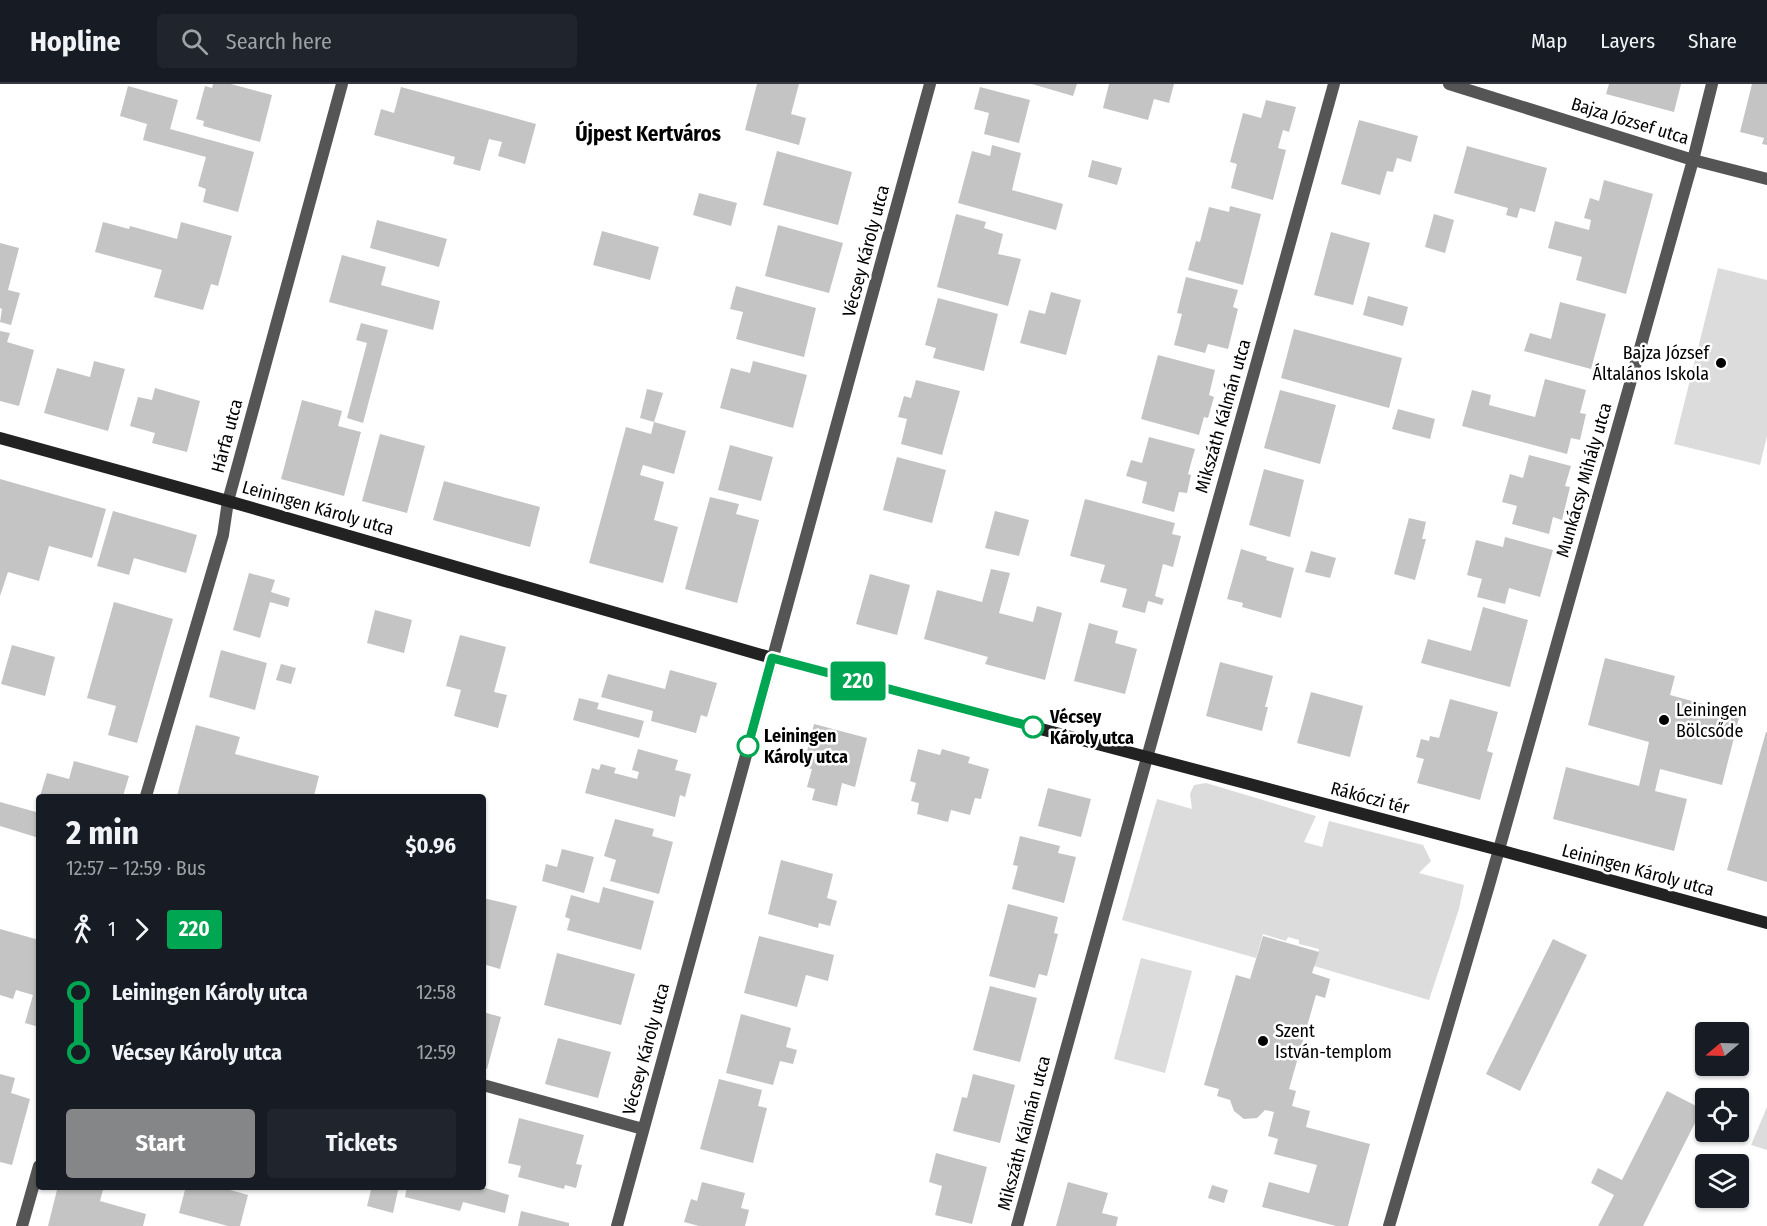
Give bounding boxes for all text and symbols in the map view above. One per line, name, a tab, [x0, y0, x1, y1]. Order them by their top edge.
search box	[157, 14, 577, 68]
text: Hopline	[30, 25, 121, 58]
icon: search	[178, 25, 211, 58]
text: Search here	[226, 28, 332, 55]
text: Map	[1531, 28, 1567, 54]
text: Layers	[1600, 28, 1655, 54]
text: Share	[1688, 28, 1737, 54]
street label: Bajza József utca	[1568, 93, 1692, 149]
district label: Újpest Kertváros	[575, 120, 721, 147]
street label: Vécsey Károly utca	[838, 182, 894, 319]
street label: Mikszáth Kálmán utca	[1190, 336, 1256, 496]
place label: Bajza József Általános Iskola	[1592, 342, 1710, 385]
marker: Bajza József Általános Iskola	[1714, 356, 1728, 370]
street label: Hárfa utca	[207, 396, 247, 475]
street label: Munkácsy Mihály utca	[1551, 400, 1617, 560]
street label: Leiningen Károly utca	[240, 476, 397, 540]
line badge: 220	[824, 662, 892, 700]
text: 220	[843, 668, 873, 694]
place label: Leiningen Bölcsőde	[1676, 699, 1747, 742]
place label: Vécsey Károly utca	[1049, 706, 1134, 749]
marker: Leiningen Bölcsőde	[1657, 713, 1671, 727]
marker: Vécsey Károly utca	[1022, 716, 1044, 738]
place label: Leiningen Károly utca	[764, 725, 848, 768]
marker: Leiningen Károly utca	[737, 735, 759, 757]
street label: Rákóczi tér	[1328, 777, 1412, 819]
text: 2 min	[66, 813, 139, 853]
text: $0.96	[406, 832, 456, 859]
street label: Leiningen Károly utca	[1559, 839, 1717, 901]
text: 12:57 – 12:59 · Bus	[66, 856, 206, 880]
icon: walk	[66, 913, 99, 946]
icon: forward	[125, 913, 158, 946]
text: 220	[179, 916, 210, 942]
text: 1	[108, 917, 116, 941]
text: Leiningen Károly utca	[112, 979, 308, 1006]
text: 12:58	[416, 980, 456, 1004]
street label: Vécsey Károly utca	[618, 980, 674, 1117]
place label: Szent István-templom	[1275, 1020, 1392, 1063]
north arrow	[1695, 1022, 1749, 1076]
map controls	[1695, 1022, 1749, 1208]
marker: Szent István-templom	[1256, 1034, 1270, 1048]
text: Vécsey Károly utca	[112, 1039, 282, 1066]
text: 12:59	[416, 1040, 456, 1064]
street label: Mikszáth Kálmán utca	[993, 1053, 1055, 1213]
button: locate	[1695, 1088, 1749, 1142]
button: Start	[66, 1109, 255, 1178]
button: Tickets	[267, 1109, 456, 1178]
button: layers	[1695, 1154, 1749, 1208]

